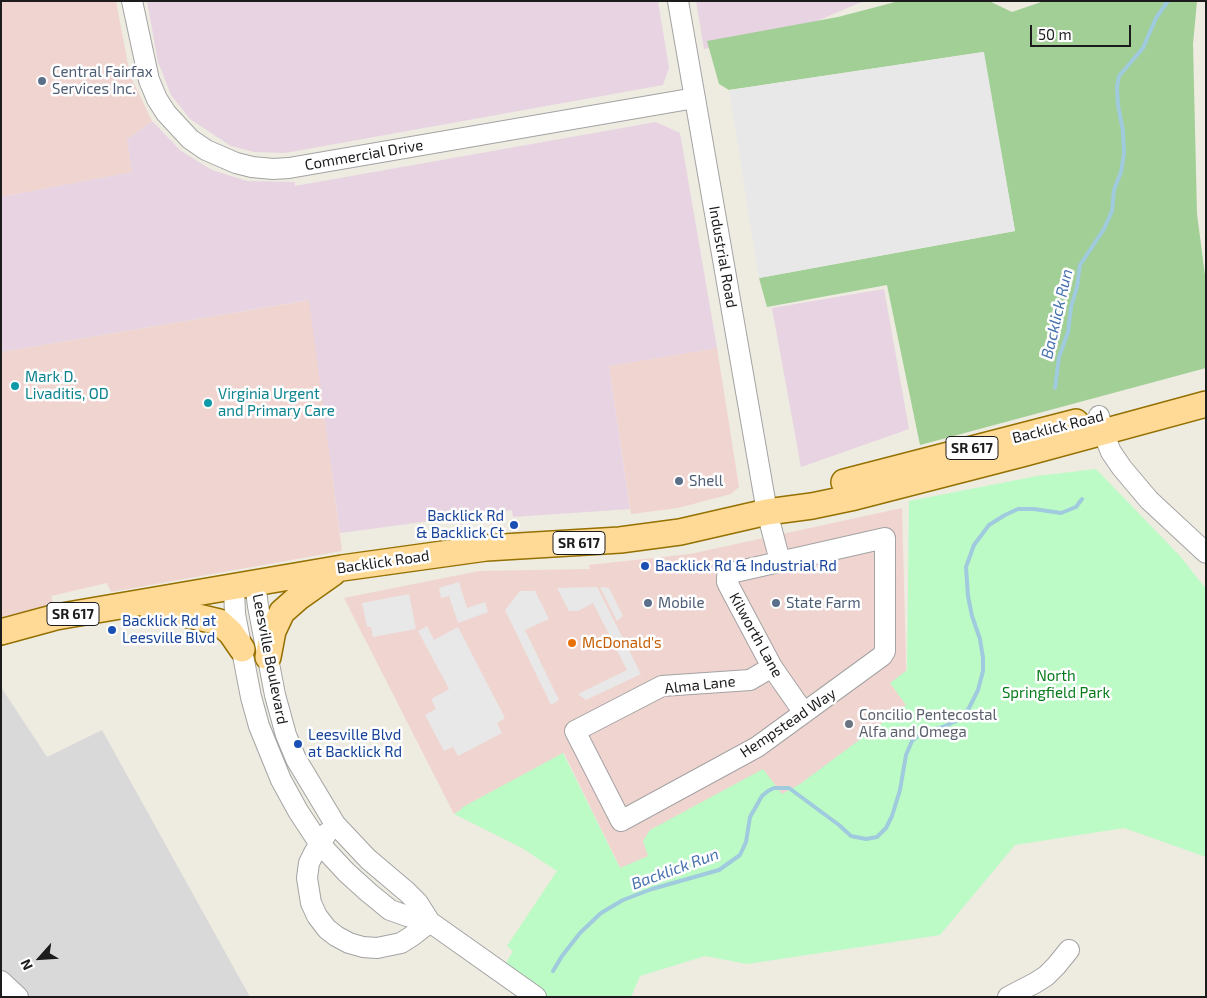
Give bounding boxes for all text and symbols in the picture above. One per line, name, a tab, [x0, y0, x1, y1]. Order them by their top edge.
scale bar	[1032, 15, 1133, 47]
text: 50 m	[1038, 25, 1072, 43]
place label: Central Fairfax Services Inc.	[52, 63, 153, 98]
marker: Central Fairfax Services Inc.	[36, 75, 48, 87]
street label: Commercial Drive	[303, 136, 425, 174]
street label: Industrial Road	[705, 205, 741, 309]
water label: Backlick Run	[1037, 267, 1077, 361]
place label: Mark D. Livaditis, OD	[25, 368, 109, 403]
marker: Mark D. Livaditis, OD	[9, 380, 21, 392]
place label: Virginia Urgent and Primary Care	[218, 385, 335, 420]
marker: Virginia Urgent and Primary Care	[202, 397, 214, 409]
street label: Backlick Road	[1010, 407, 1106, 447]
road number: SR 617	[946, 436, 998, 459]
place label: Shell	[689, 472, 723, 490]
marker: Shell	[673, 475, 685, 487]
place label: Backlick Rd & Backlick Ct	[416, 507, 504, 542]
marker: Backlick Rd & Backlick Ct	[508, 519, 520, 531]
road number: SR 617	[553, 532, 605, 554]
street label: Backlick Road	[335, 547, 431, 577]
place label: Backlick Rd & Industrial Rd	[655, 557, 837, 575]
marker: Backlick Rd & Industrial Rd	[639, 560, 651, 572]
street label: Kilworth Lane	[725, 589, 787, 681]
street label: Leesville Boulevard	[249, 592, 291, 726]
place label: Mobile	[658, 594, 704, 612]
place label: State Farm	[786, 594, 861, 612]
marker: Mobile	[642, 597, 654, 609]
marker: State Farm	[770, 597, 782, 609]
road number: SR 617	[47, 602, 99, 626]
place label: Backlick Rd at Leesville Blvd	[122, 612, 216, 647]
marker: Backlick Rd at Leesville Blvd	[106, 624, 118, 636]
place label: McDonald's	[582, 634, 662, 652]
marker: McDonald's	[566, 637, 578, 649]
park label: North Springfield Park	[1002, 667, 1110, 702]
street label: Alma Lane	[664, 672, 736, 698]
street label: Hempstead Way	[737, 684, 839, 762]
place label: Concilio Pentecostal Alfa and Omega	[859, 706, 997, 741]
marker: Concilio Pentecostal Alfa and Omega	[843, 718, 855, 730]
place label: Leesville Blvd at Backlick Rd	[308, 726, 402, 761]
marker: Leesville Blvd at Backlick Rd	[292, 738, 304, 750]
water label: Backlick Run	[629, 844, 721, 894]
north arrow	[15, 933, 65, 983]
text: N	[16, 957, 36, 973]

